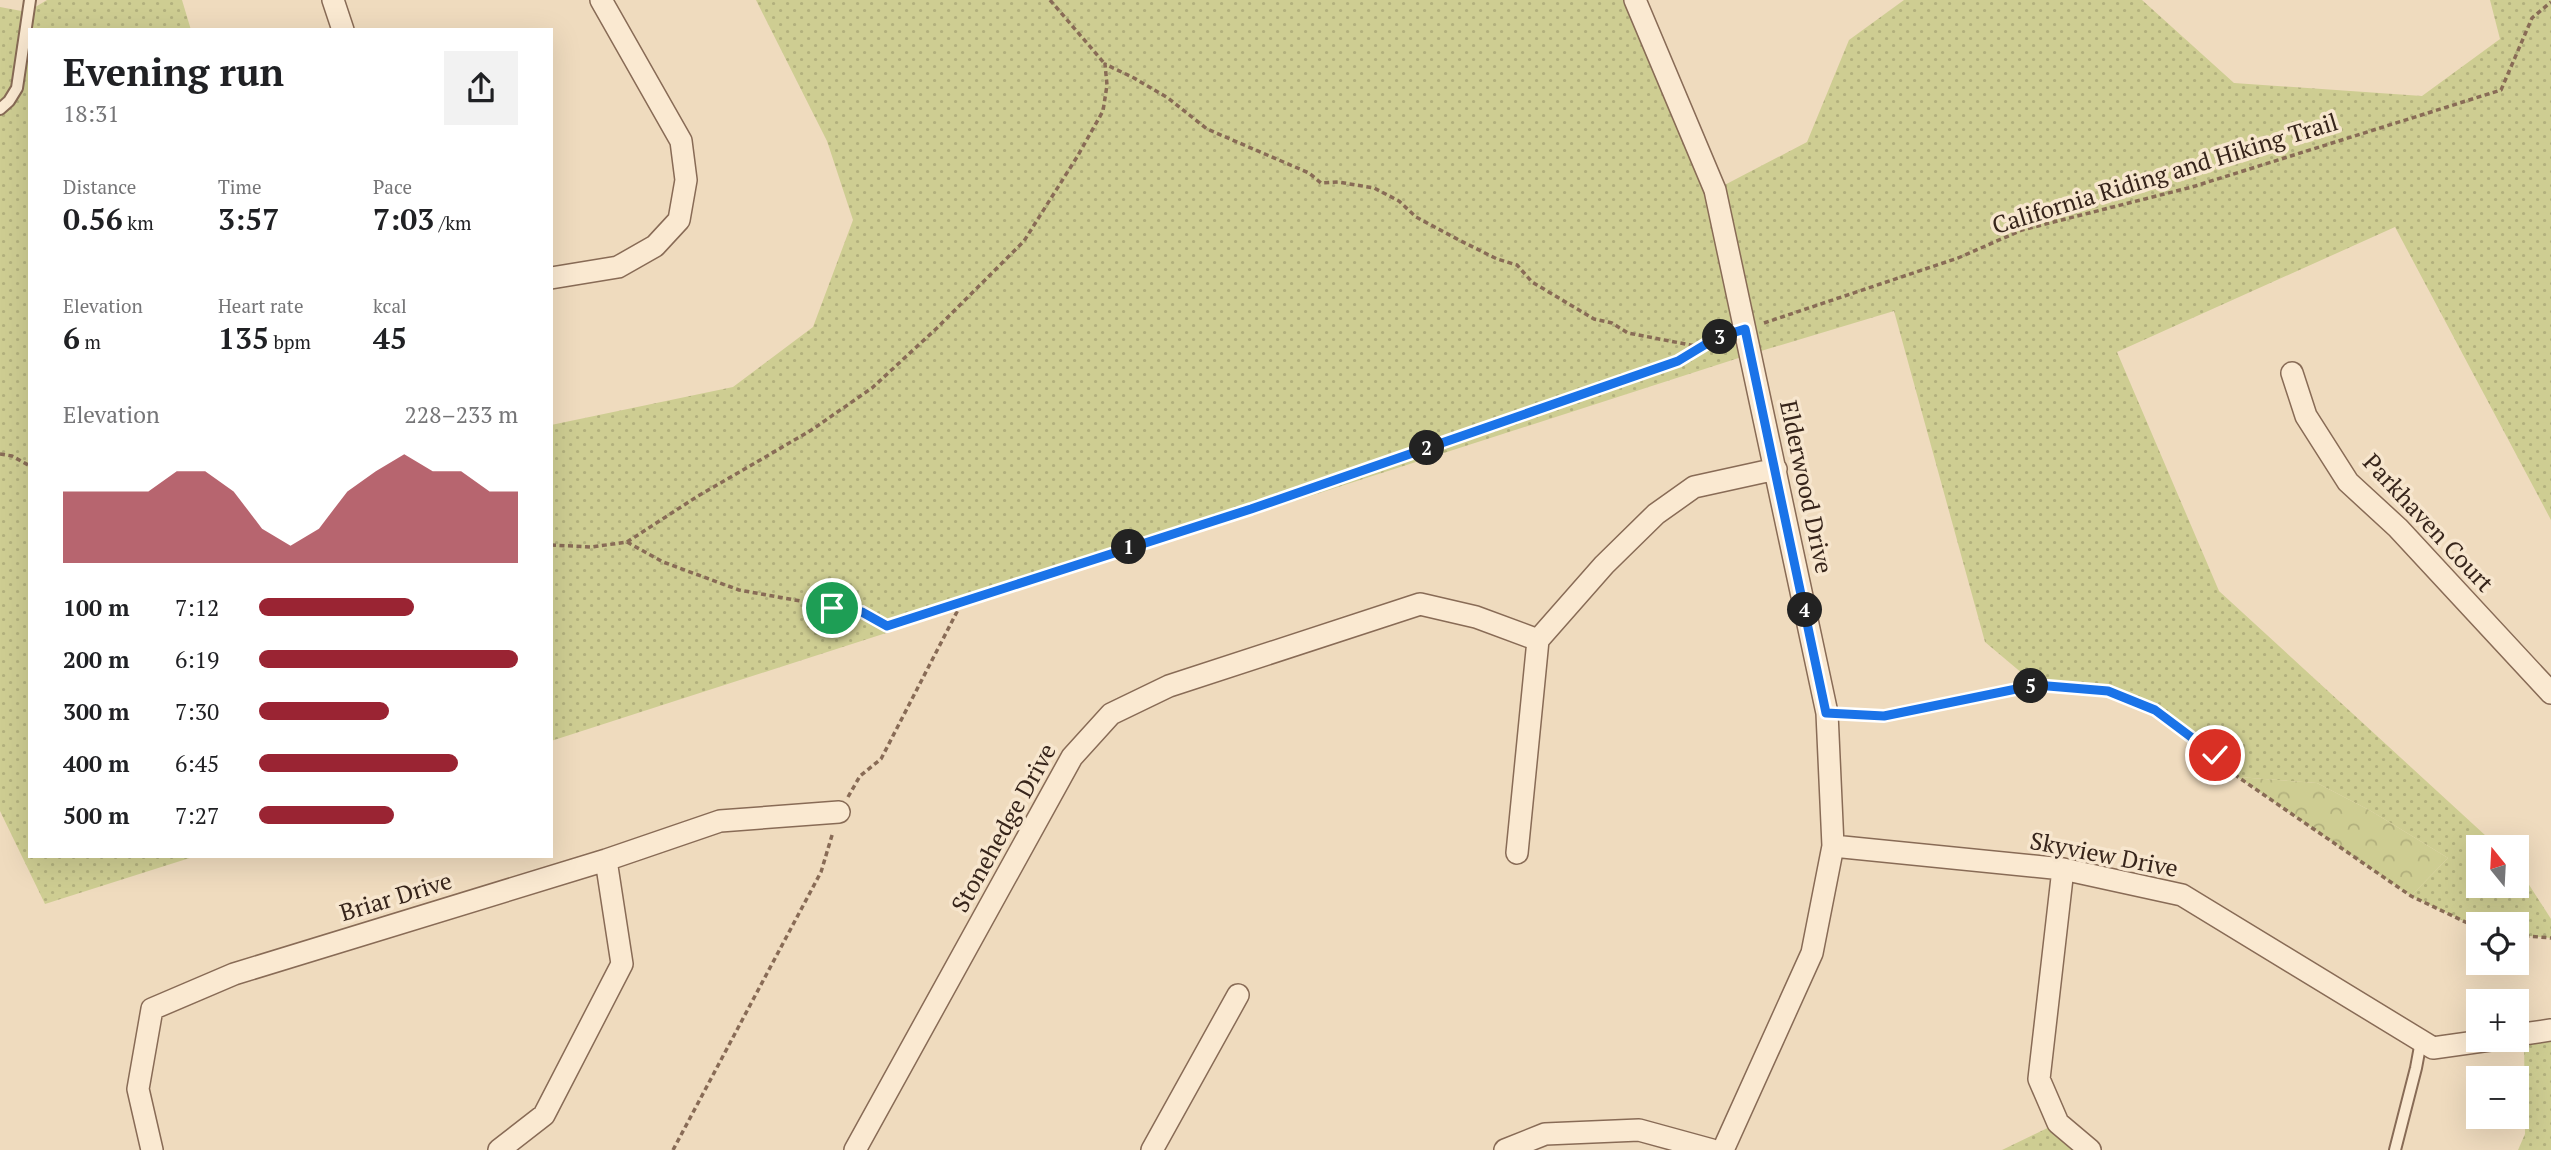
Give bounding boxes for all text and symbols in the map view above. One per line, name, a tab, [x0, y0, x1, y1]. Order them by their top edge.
text: Evening run	[63, 47, 284, 97]
button: share	[444, 51, 518, 125]
text: 18:31	[63, 98, 120, 129]
street label: California Riding and Hiking Trail	[1988, 105, 2341, 241]
text: Distance	[63, 174, 136, 199]
text: Time	[218, 174, 261, 199]
text: Pace	[373, 174, 412, 199]
text: 0.56	[63, 199, 123, 239]
text: 3:57	[218, 199, 279, 239]
text: 7:03	[373, 199, 434, 239]
text: km	[123, 210, 154, 235]
text: /km	[434, 210, 472, 235]
text: Elevation	[63, 293, 143, 318]
text: Heart rate	[218, 293, 303, 318]
text: kcal	[373, 293, 407, 318]
text: 6	[63, 318, 80, 358]
text: 135	[218, 318, 269, 358]
text: 45	[373, 318, 407, 358]
pin: 3	[1702, 320, 1738, 354]
text: 3	[1714, 324, 1725, 349]
text: m	[80, 329, 101, 354]
text: bpm	[269, 329, 311, 354]
street label: Elderwood Drive	[1773, 397, 1841, 576]
text: Elevation	[63, 399, 160, 430]
text: 228–233 m	[405, 399, 518, 430]
pin: 2	[1410, 430, 1444, 466]
text: 2	[1421, 435, 1432, 460]
street label: Parkhaven Court	[2356, 446, 2501, 598]
pin: 1	[1112, 530, 1146, 564]
text: 1	[1123, 534, 1134, 559]
pin	[802, 578, 862, 638]
icon: arrive	[813, 589, 851, 627]
text: 100 m	[63, 592, 129, 623]
text: 7:12	[175, 592, 219, 623]
pin: 4	[1787, 592, 1822, 628]
text: 4	[1799, 597, 1810, 622]
text: 200 m	[63, 644, 129, 675]
text: 6:19	[175, 644, 219, 675]
pin: 5	[2014, 668, 2048, 704]
text: 5	[2025, 673, 2036, 698]
text: 300 m	[63, 696, 129, 727]
text: 7:30	[175, 696, 219, 727]
pin	[2185, 725, 2245, 785]
icon: check	[2196, 736, 2234, 774]
street label: Stonehedge Drive	[943, 737, 1063, 918]
text: 400 m	[63, 748, 129, 779]
text: 6:45	[175, 748, 219, 779]
text: 500 m	[63, 800, 129, 831]
text: 7:27	[175, 800, 219, 831]
street label: Skyview Drive	[2027, 824, 2181, 884]
north arrow	[2466, 835, 2529, 898]
map controls	[2466, 835, 2529, 1129]
street label: Briar Drive	[336, 864, 456, 928]
button: locate	[2466, 912, 2529, 975]
button: +	[2466, 989, 2529, 1052]
button: −	[2466, 1066, 2529, 1129]

